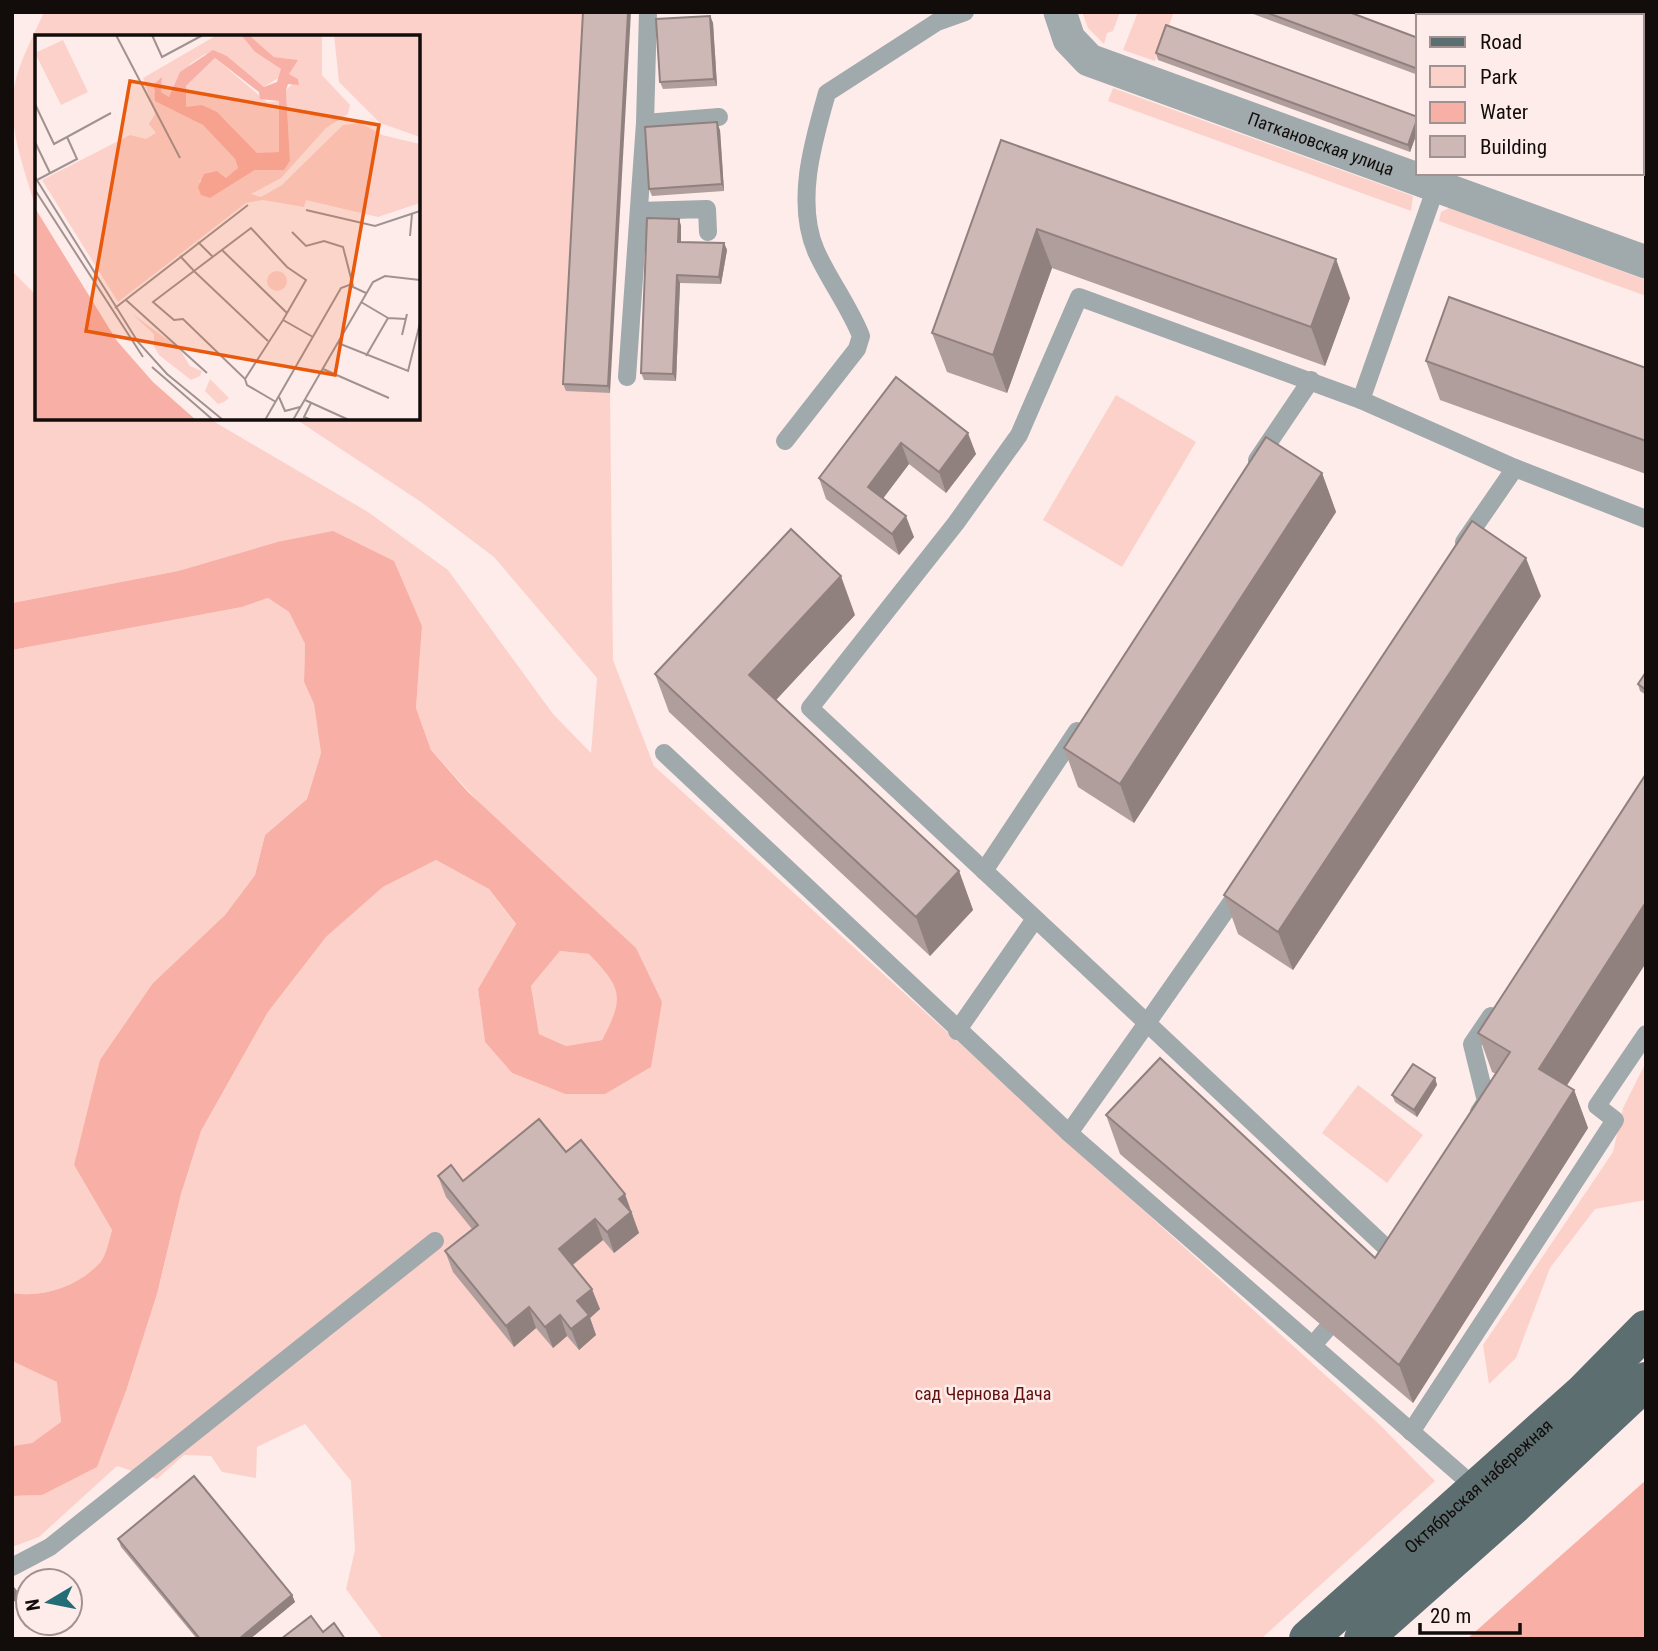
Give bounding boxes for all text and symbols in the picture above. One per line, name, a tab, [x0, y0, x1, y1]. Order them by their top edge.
legend	[1416, 14, 1644, 175]
text: Road	[1480, 30, 1522, 54]
inset map	[35, 35, 420, 420]
text: Park	[1480, 65, 1518, 89]
text: Water	[1480, 100, 1528, 124]
street label: Паткановская улица	[1245, 107, 1397, 180]
text: Building	[1480, 135, 1547, 159]
park label: сад Чернова Дача	[915, 1383, 1051, 1404]
street label: Октябрьская набережная	[1400, 1414, 1557, 1557]
north arrow	[14, 1567, 84, 1637]
scale bar	[1420, 1592, 1520, 1636]
text: N	[20, 1597, 45, 1613]
text: 20 m	[1430, 1604, 1471, 1628]

